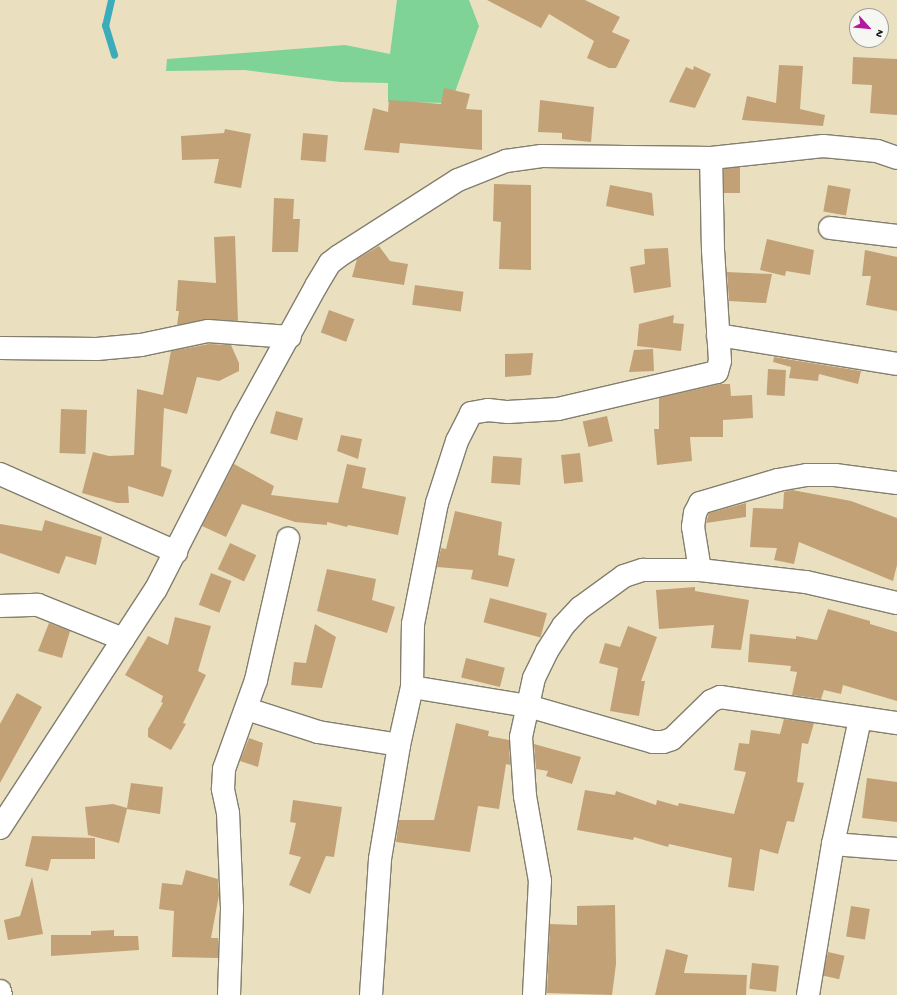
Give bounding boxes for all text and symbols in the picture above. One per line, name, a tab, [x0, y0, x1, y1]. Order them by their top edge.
north arrow	[849, 8, 889, 48]
text: N	[872, 27, 886, 39]

